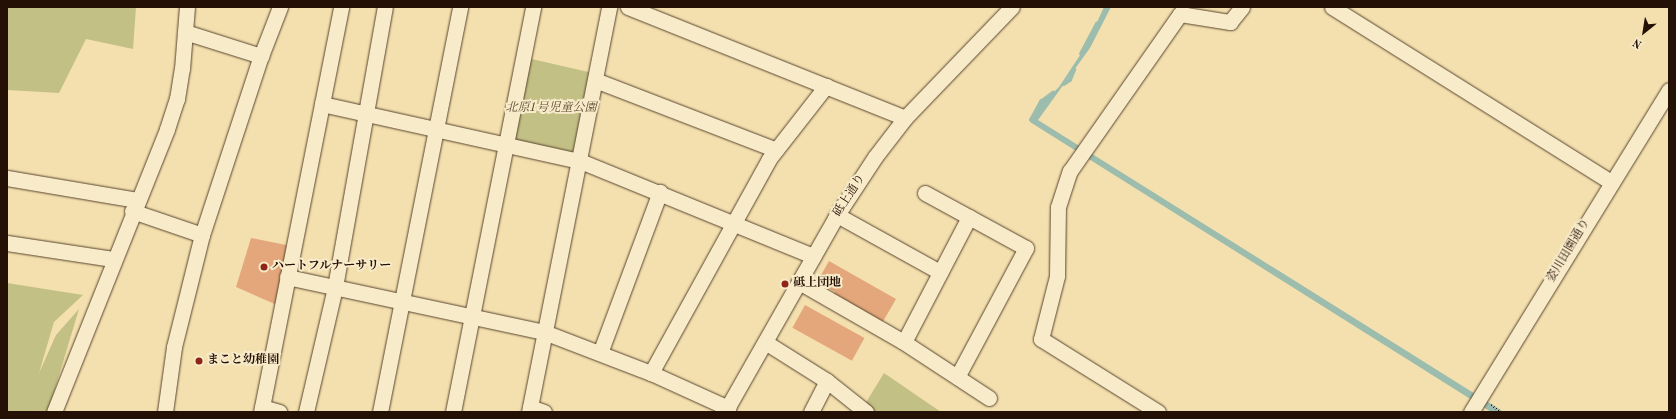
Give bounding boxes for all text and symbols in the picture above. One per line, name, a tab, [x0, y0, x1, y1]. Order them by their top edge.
north arrow	[1624, 12, 1664, 52]
text: N	[1631, 36, 1644, 50]
park label: 北原1号児童公園	[506, 102, 596, 116]
street label: 砥上通り	[831, 172, 869, 220]
street label: 姿川田園通り	[1544, 216, 1594, 286]
place label: ハートフルナーサリー	[272, 260, 392, 274]
marker: ハートフルナーサリー	[259, 262, 269, 272]
place label: 砥上団地	[793, 277, 841, 291]
marker: 砥上団地	[780, 279, 790, 289]
place label: まこと幼稚園	[207, 354, 279, 368]
marker: まこと幼稚園	[194, 356, 204, 366]

